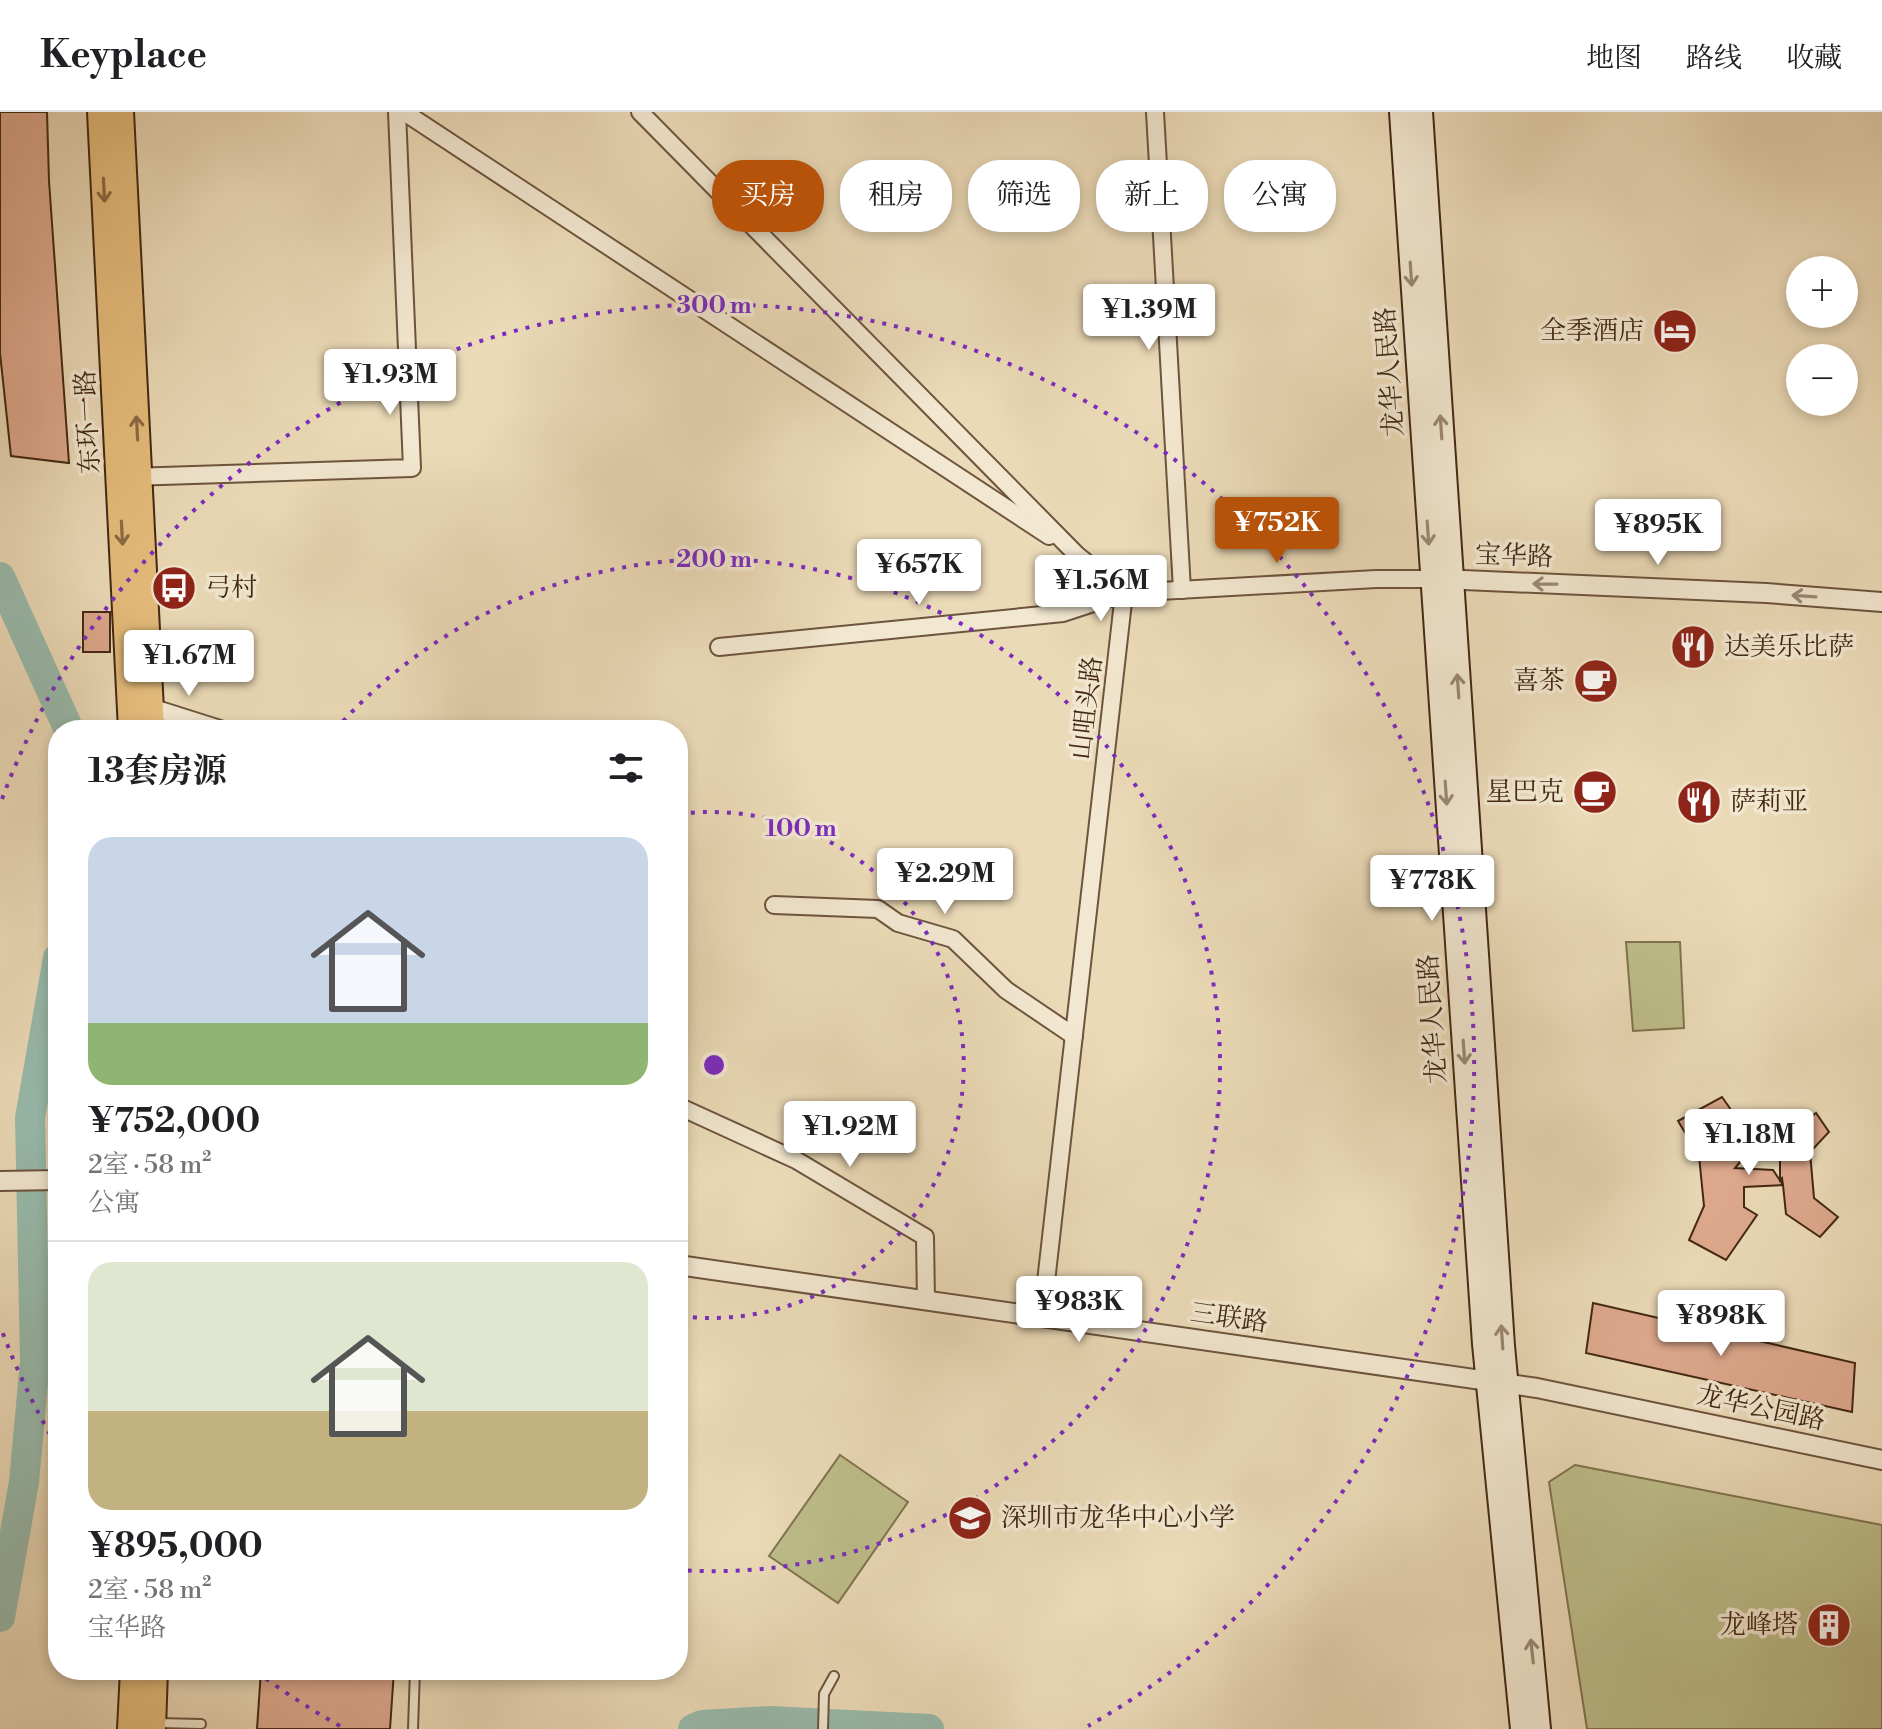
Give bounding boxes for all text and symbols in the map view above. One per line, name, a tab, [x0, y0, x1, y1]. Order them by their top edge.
text: Keyplace	[40, 32, 207, 79]
text: 地图	[1586, 41, 1642, 76]
text: 路线	[1686, 41, 1742, 76]
text: 收藏	[1786, 41, 1842, 76]
chip: 买房	[712, 160, 824, 232]
chip: 租房	[840, 160, 952, 232]
chip: 筛选	[968, 160, 1080, 232]
chip: 新上	[1096, 160, 1208, 232]
chip: 公寓	[1224, 160, 1336, 232]
one-way arrow	[97, 176, 112, 203]
map controls	[1786, 256, 1858, 416]
button: +	[1786, 256, 1858, 328]
one-way arrow	[1404, 260, 1419, 287]
pin: ¥1.39M	[1084, 284, 1214, 352]
text: 300 m	[676, 291, 752, 321]
text: ¥1.39M	[1101, 294, 1197, 326]
street label: 龙华人民路	[1370, 306, 1410, 438]
hotel icon: 全季酒店	[1651, 307, 1699, 355]
place label: 全季酒店	[1540, 315, 1644, 347]
button: −	[1786, 344, 1858, 416]
pin: ¥1.93M	[325, 349, 455, 417]
text: ¥1.93M	[342, 359, 438, 391]
street label: 东环一路	[69, 369, 107, 475]
one-way arrow	[1433, 414, 1448, 441]
one-way arrow	[129, 415, 144, 442]
pin: ¥752K	[1221, 497, 1333, 565]
pin: ¥895K	[1602, 499, 1714, 567]
text: ¥752K	[1233, 507, 1321, 539]
text: ¥895K	[1613, 509, 1703, 541]
one-way arrow	[115, 519, 130, 546]
one-way arrow	[1421, 519, 1436, 546]
pin: ¥657K	[863, 539, 975, 607]
street label: 宝华路	[1474, 539, 1554, 573]
text: 200 m	[676, 545, 752, 575]
text: ¥657K	[875, 549, 963, 581]
pin: ¥1.56M	[1036, 555, 1166, 623]
bus stop icon: 弓村	[150, 564, 198, 612]
text: ¥1.56M	[1053, 565, 1149, 597]
place label: 弓村	[205, 572, 257, 604]
one-way arrow	[1532, 576, 1559, 591]
one-way arrow	[1791, 588, 1818, 603]
restaurant icon: 达美乐比萨	[1669, 623, 1717, 671]
pin: ¥1.67M	[124, 630, 254, 698]
place label: 达美乐比萨	[1724, 631, 1854, 663]
text: ¥1.67M	[142, 640, 236, 672]
street label: 山咀头路	[1065, 654, 1109, 762]
cafe icon: 喜茶	[1572, 657, 1620, 705]
place label: 喜茶	[1513, 665, 1565, 697]
one-way arrow	[1450, 673, 1465, 700]
icon: filters	[604, 746, 648, 790]
text: 13套房源	[88, 751, 227, 793]
cafe icon: 星巴克	[1571, 768, 1619, 816]
place label: 星巴克	[1486, 776, 1564, 808]
restaurant icon: 萨莉亚	[1675, 778, 1723, 826]
one-way arrow	[1439, 779, 1454, 805]
place label: 萨莉亚	[1730, 786, 1808, 818]
text: 100 m	[765, 814, 837, 844]
pin: ¥2.29M	[880, 848, 1010, 916]
pin: ¥778K	[1376, 855, 1488, 923]
text: ¥2.29M	[895, 858, 995, 890]
text: ¥778K	[1388, 865, 1476, 897]
icon: home	[296, 889, 440, 1033]
street label: 龙华人民路	[1413, 953, 1453, 1085]
one-way arrow	[1457, 1038, 1472, 1065]
centre of rings	[700, 1051, 728, 1079]
text: ¥752,000	[88, 1101, 260, 1143]
pin: ¥1.92M	[785, 1101, 915, 1169]
pin: ¥1.18M	[1684, 1109, 1814, 1177]
text: ¥1.92M	[802, 1111, 898, 1143]
text: ¥1.18M	[1703, 1119, 1795, 1151]
text: 2室 · 58 m²	[88, 1149, 211, 1181]
text: 公寓	[88, 1187, 140, 1219]
pin: ¥983K	[1023, 1276, 1135, 1344]
text: ¥983K	[1034, 1286, 1124, 1318]
pin: ¥898K	[1665, 1290, 1777, 1358]
street label: 三联路	[1188, 1297, 1270, 1339]
text: ¥898K	[1676, 1300, 1766, 1332]
icon: home	[296, 1314, 440, 1458]
one-way arrow	[1494, 1324, 1509, 1351]
street label: 龙华公园路	[1694, 1379, 1828, 1437]
school or university icon: 深圳市龙华中心小学	[946, 1494, 994, 1542]
place label: 深圳市龙华中心小学	[1001, 1502, 1235, 1534]
text: ¥895,000	[88, 1526, 263, 1568]
text: 2室 · 58 m²	[88, 1574, 211, 1606]
building icon: 龙峰塔	[1805, 1601, 1853, 1649]
place label: 龙峰塔	[1720, 1609, 1798, 1641]
text: 宝华路	[88, 1612, 166, 1644]
one-way arrow	[1524, 1638, 1539, 1665]

